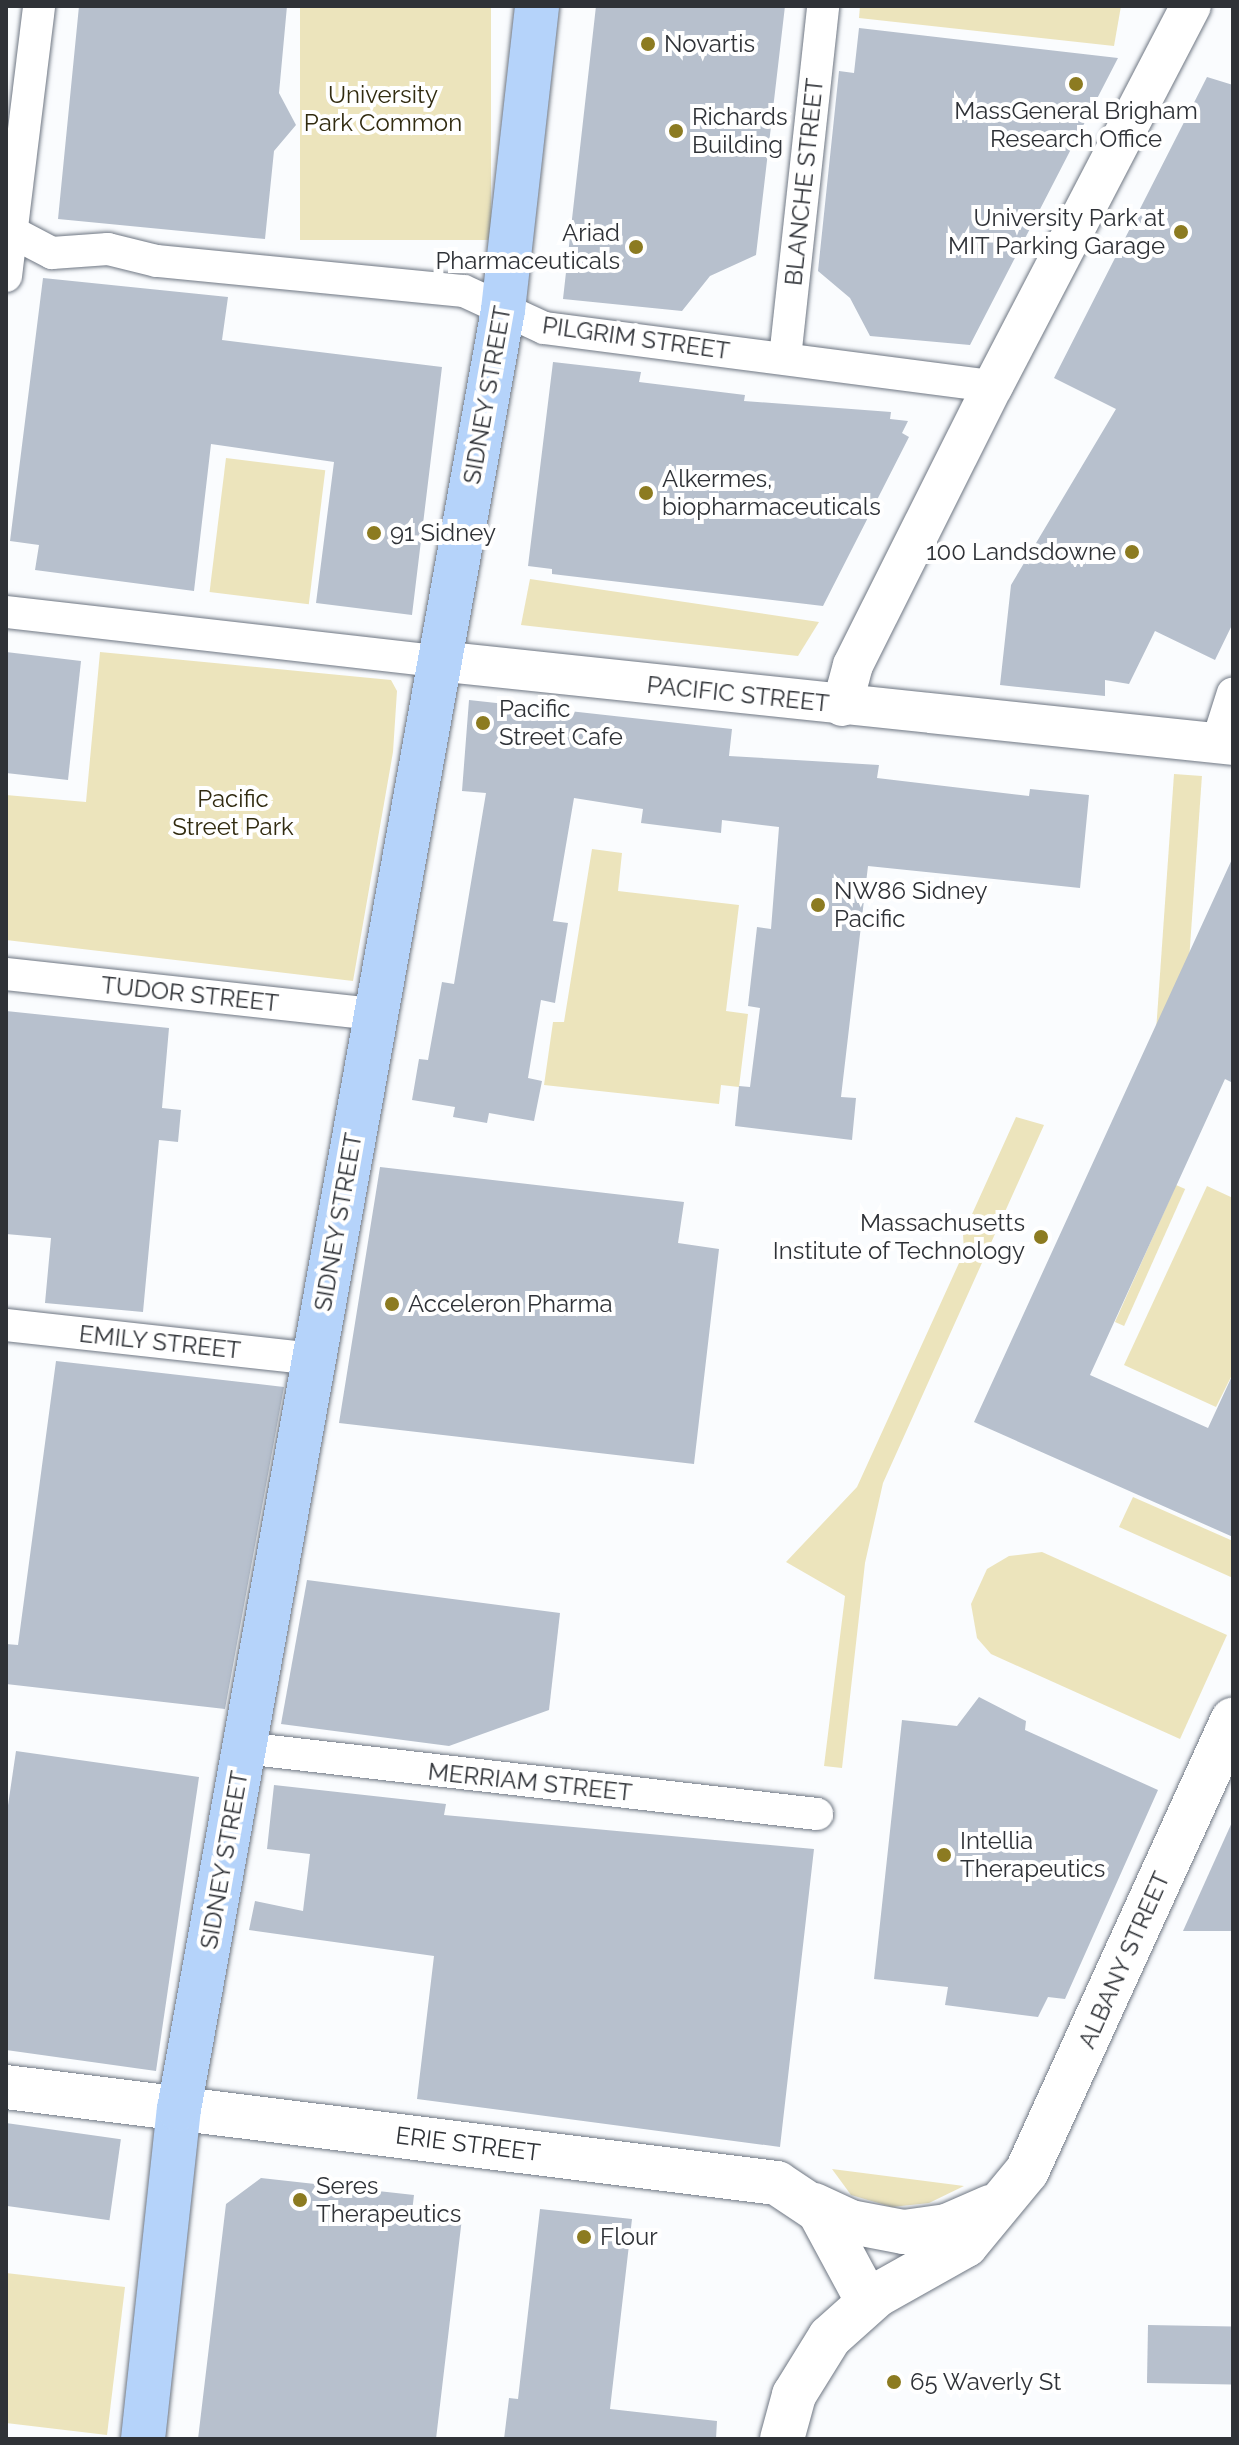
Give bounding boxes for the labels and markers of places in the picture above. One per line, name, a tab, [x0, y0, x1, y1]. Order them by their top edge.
place label: Novartis	[664, 30, 755, 58]
marker: Novartis	[639, 35, 657, 53]
marker: MassGeneral Brigham Research Office	[1067, 75, 1085, 93]
place label: MassGeneral Brigham Research Office	[954, 97, 1198, 153]
place label: Richards Building	[692, 103, 788, 159]
marker: Richards Building	[667, 122, 685, 140]
place label: University Park at MIT Parking Garage	[947, 204, 1165, 260]
place label: Ariad Pharmaceuticals	[435, 219, 620, 275]
marker: University Park at MIT Parking Garage	[1172, 223, 1190, 241]
marker: Ariad Pharmaceuticals	[627, 238, 645, 256]
place label: Alkermes, biopharmaceuticals	[662, 465, 881, 521]
marker: Alkermes, biopharmaceuticals	[637, 484, 655, 502]
place label: 91 Sidney	[390, 519, 496, 547]
marker: 91 Sidney	[365, 524, 383, 542]
place label: 100 Landsdowne	[926, 538, 1116, 566]
marker: 100 Landsdowne	[1123, 543, 1141, 561]
place label: Pacific Street Cafe	[499, 695, 623, 751]
marker: Pacific Street Cafe	[474, 714, 492, 732]
place label: NW86 Sidney Pacific	[834, 877, 987, 933]
marker: NW86 Sidney Pacific	[809, 896, 827, 914]
place label: Massachusetts Institute of Technology	[772, 1209, 1025, 1265]
marker: Massachusetts Institute of Technology	[1032, 1228, 1050, 1246]
place label: Acceleron Pharma	[408, 1290, 613, 1318]
marker: Acceleron Pharma	[383, 1295, 401, 1313]
place label: Intellia Therapeutics	[960, 1827, 1105, 1883]
marker: Intellia Therapeutics	[935, 1846, 953, 1864]
place label: Seres Therapeutics	[316, 2172, 461, 2228]
marker: Seres Therapeutics	[291, 2191, 309, 2209]
place label: Flour	[600, 2223, 658, 2251]
marker: Flour	[575, 2228, 593, 2246]
place label: 65 Waverly St	[910, 2368, 1063, 2396]
marker: 65 Waverly St	[885, 2373, 903, 2391]

